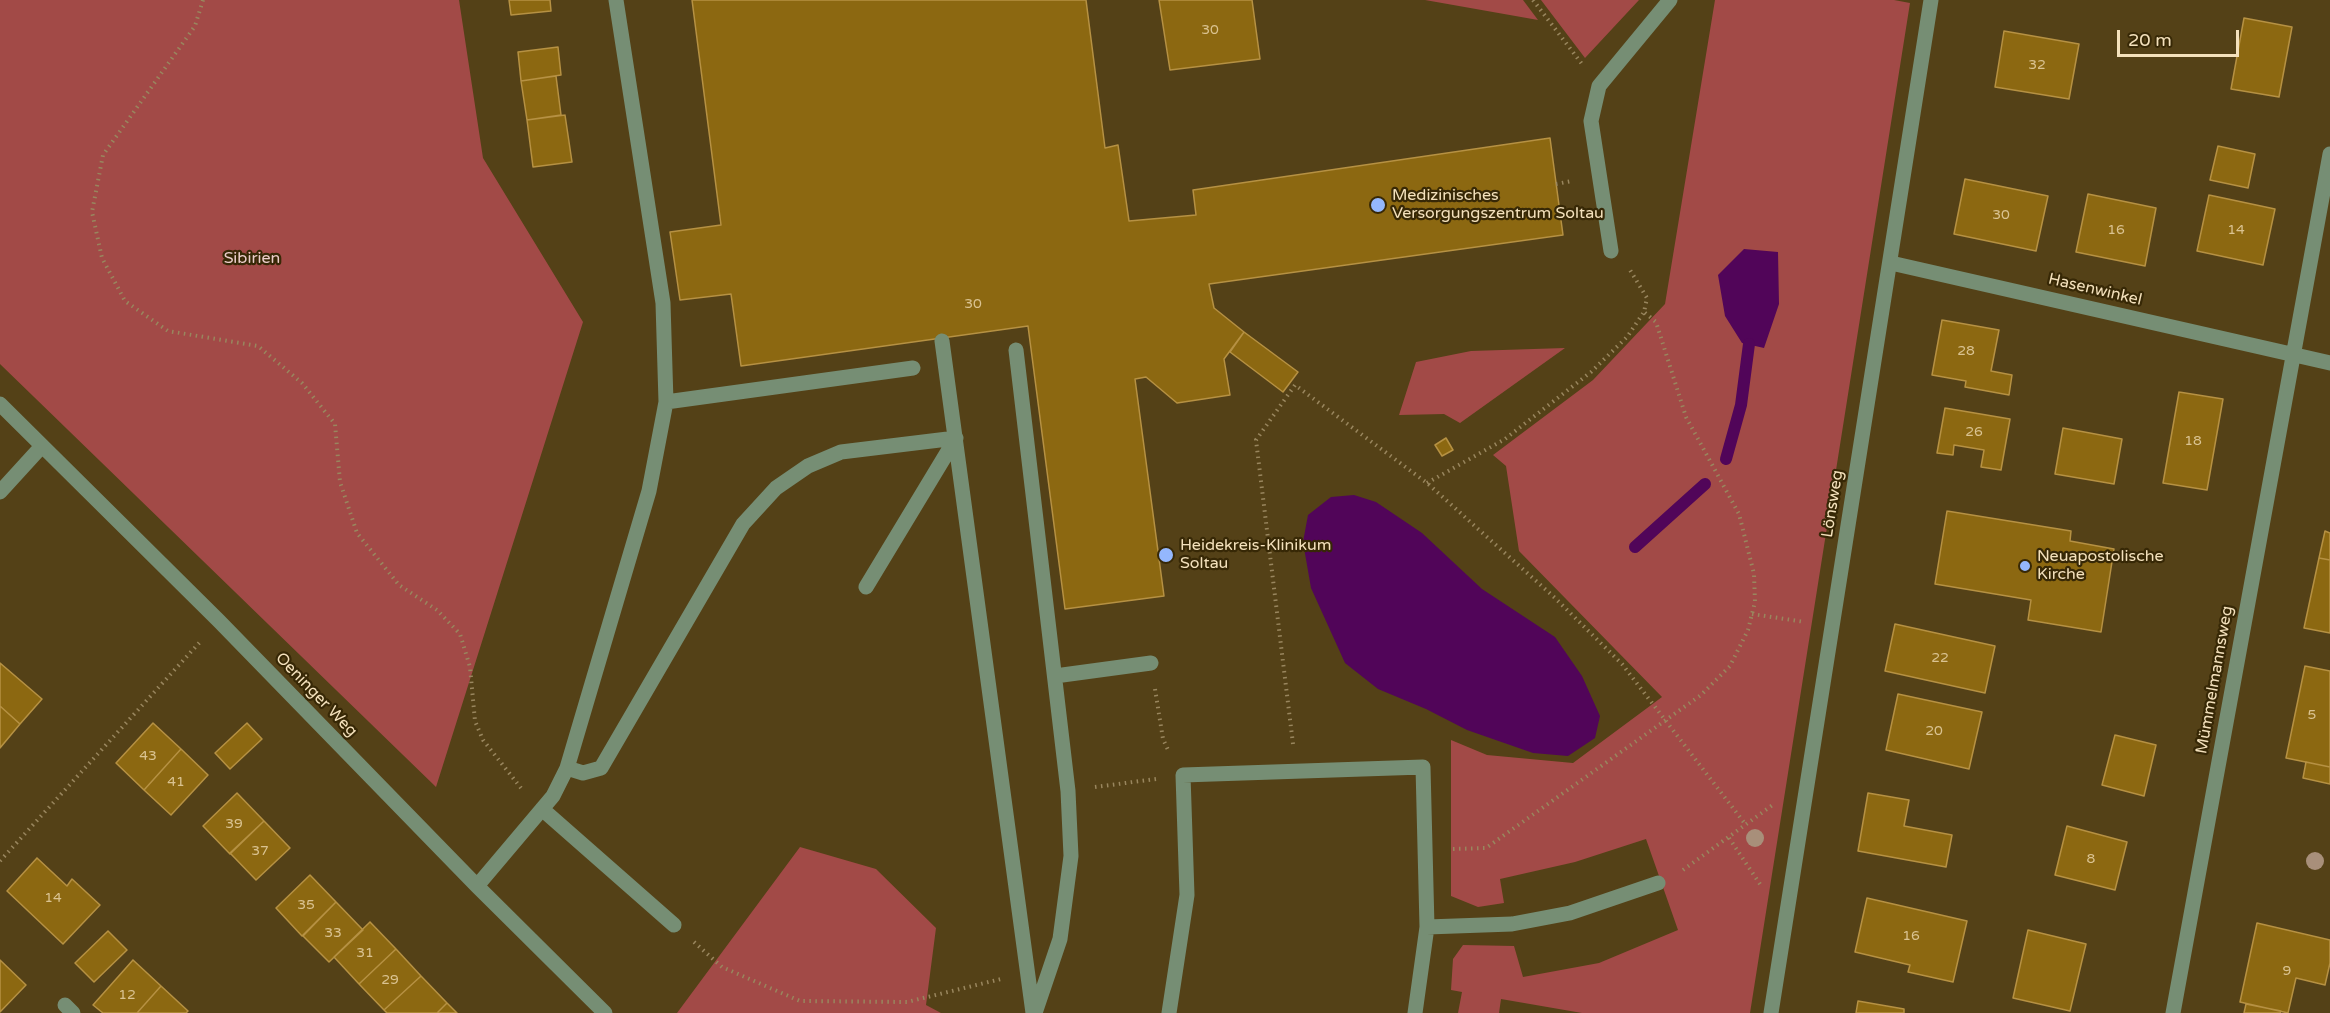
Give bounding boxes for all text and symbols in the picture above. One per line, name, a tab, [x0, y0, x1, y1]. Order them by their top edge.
scale bar	[2120, 18, 2242, 56]
house number: 30	[1201, 22, 1219, 38]
text: 20 m	[2128, 29, 2172, 51]
house number: 32	[2028, 57, 2046, 73]
place label: Medizinisches Versorgungszentrum Soltau	[1392, 186, 1604, 224]
marker: Medizinisches Versorgungszentrum Soltau	[1369, 196, 1387, 214]
house number: 30	[1992, 207, 2010, 223]
house number: 16	[2107, 222, 2125, 238]
house number: 14	[2227, 222, 2245, 238]
park label: Sibirien	[224, 249, 280, 269]
street label: Hasenwinkel	[2046, 270, 2144, 310]
house number: 30	[964, 296, 982, 312]
house number: 28	[1957, 343, 1975, 359]
house number: 26	[1965, 424, 1983, 440]
house number: 18	[2184, 433, 2202, 449]
street label: Lönsweg	[1818, 469, 1848, 539]
place label: Heidekreis-Klinikum Soltau	[1180, 536, 1331, 574]
marker: Heidekreis-Klinikum Soltau	[1157, 546, 1175, 564]
place label: Neuapostolische Kirche	[2037, 547, 2164, 585]
marker: Neuapostolische Kirche	[2018, 559, 2032, 573]
street label: Mümmelmannsweg	[2193, 605, 2237, 755]
street label: Oeninger Weg	[271, 649, 361, 741]
house number: 22	[1931, 650, 1949, 666]
house number: 5	[2308, 707, 2316, 723]
house number: 20	[1925, 723, 1943, 739]
house number: 43	[139, 748, 157, 764]
house number: 41	[167, 774, 185, 790]
house number: 39	[225, 816, 243, 832]
house number: 37	[251, 843, 269, 859]
house number: 8	[2087, 851, 2095, 867]
house number: 14	[44, 890, 62, 906]
house number: 35	[297, 897, 315, 913]
house number: 33	[324, 925, 342, 941]
house number: 16	[1902, 928, 1920, 944]
house number: 31	[356, 945, 374, 961]
house number: 9	[2283, 963, 2291, 979]
house number: 29	[381, 972, 399, 988]
house number: 12	[118, 987, 136, 1003]

